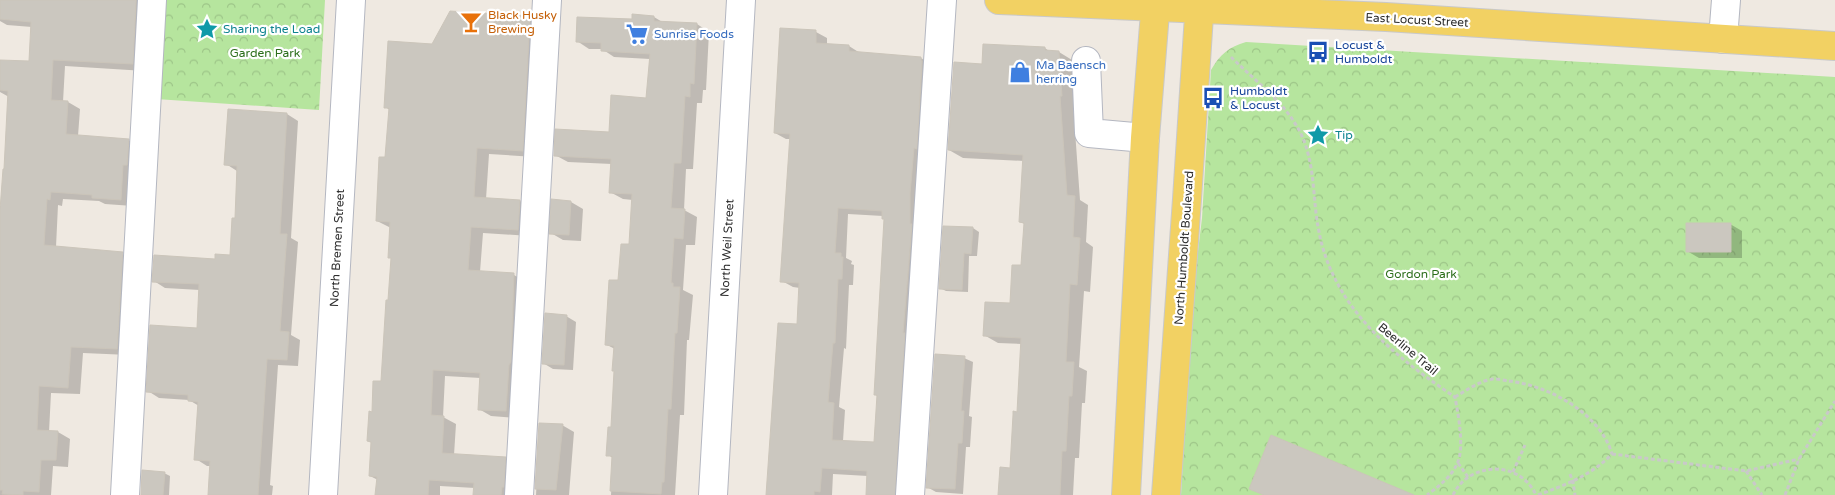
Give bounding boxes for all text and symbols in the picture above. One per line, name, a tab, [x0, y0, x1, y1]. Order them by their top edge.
place label: Black Husky Brewing	[488, 8, 558, 36]
bar icon: Black Husky Brewing	[458, 9, 484, 35]
street label: East Locust Street	[1365, 10, 1469, 30]
place icon: Sharing the Load	[194, 16, 220, 42]
supermarket icon: Sunrise Foods	[624, 21, 650, 47]
place label: Sharing the Load	[223, 22, 320, 36]
place label: Sunrise Foods	[654, 27, 734, 41]
place label: Locust & Humboldt	[1335, 38, 1393, 66]
bus stop icon: Locust & Humboldt	[1305, 39, 1331, 65]
park label: Garden Park	[230, 46, 301, 60]
place label: Ma Baensch herring	[1036, 58, 1106, 86]
shop icon: Ma Baensch herring	[1007, 59, 1033, 85]
place label: Humboldt & Locust	[1230, 84, 1288, 112]
bus stop icon: Humboldt & Locust	[1200, 85, 1226, 111]
place icon: Tip	[1305, 122, 1331, 148]
place label: Tip	[1335, 128, 1353, 142]
street label: North Humboldt Boulevard	[1172, 171, 1196, 325]
street label: North Bremen Street	[327, 188, 347, 307]
street label: North Weil Street	[717, 198, 737, 297]
park label: Gordon Park	[1385, 267, 1457, 281]
street label: Beerline Trail	[1375, 320, 1441, 378]

